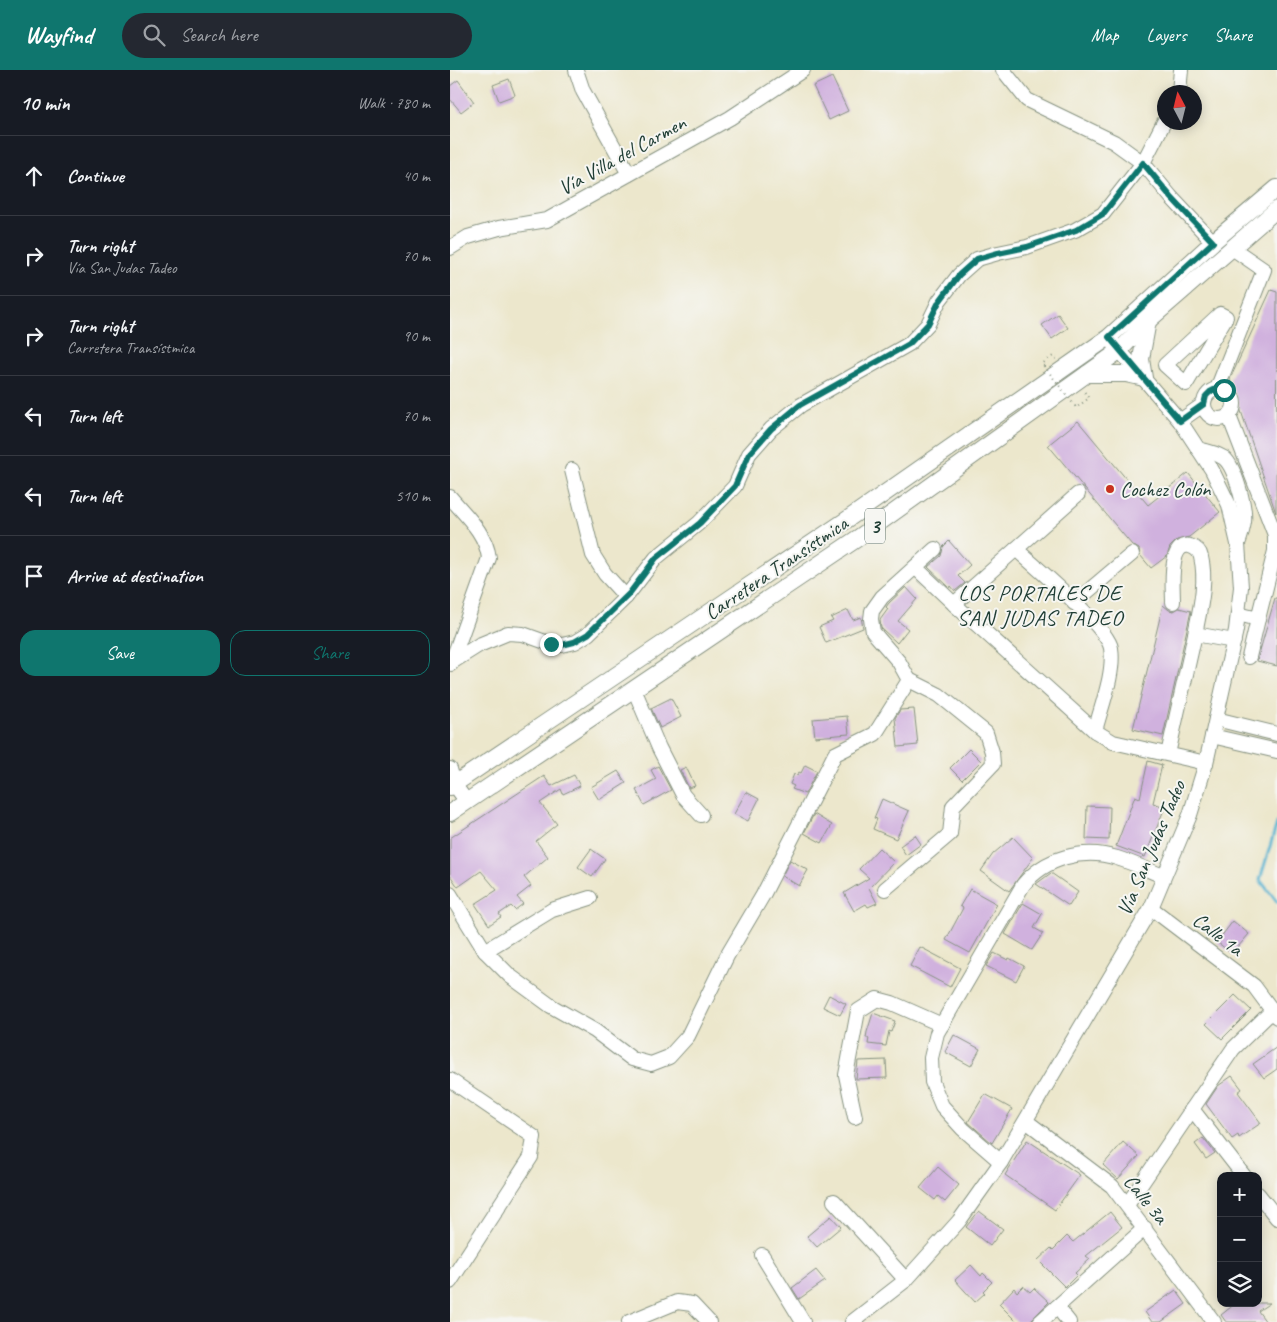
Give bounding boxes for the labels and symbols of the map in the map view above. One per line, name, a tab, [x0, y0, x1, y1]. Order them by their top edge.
north arrow	[1157, 85, 1202, 130]
street label: Vía Villa del Carmen	[554, 109, 691, 201]
route start	[1213, 379, 1236, 402]
place label: Cochez Colón	[1120, 476, 1211, 502]
marker: Cochez Colón	[1104, 483, 1116, 495]
road number: 3	[865, 508, 885, 544]
street label: Carretera Transístmica	[699, 510, 854, 626]
district label: LOS PORTALES DE SAN JUDAS TADEO	[957, 579, 1124, 632]
route end	[540, 633, 563, 656]
street label: Vía San Judas Tadeo	[1111, 775, 1192, 919]
street label: Calle 1a	[1188, 907, 1250, 963]
street label: Calle 3a	[1118, 1169, 1175, 1231]

